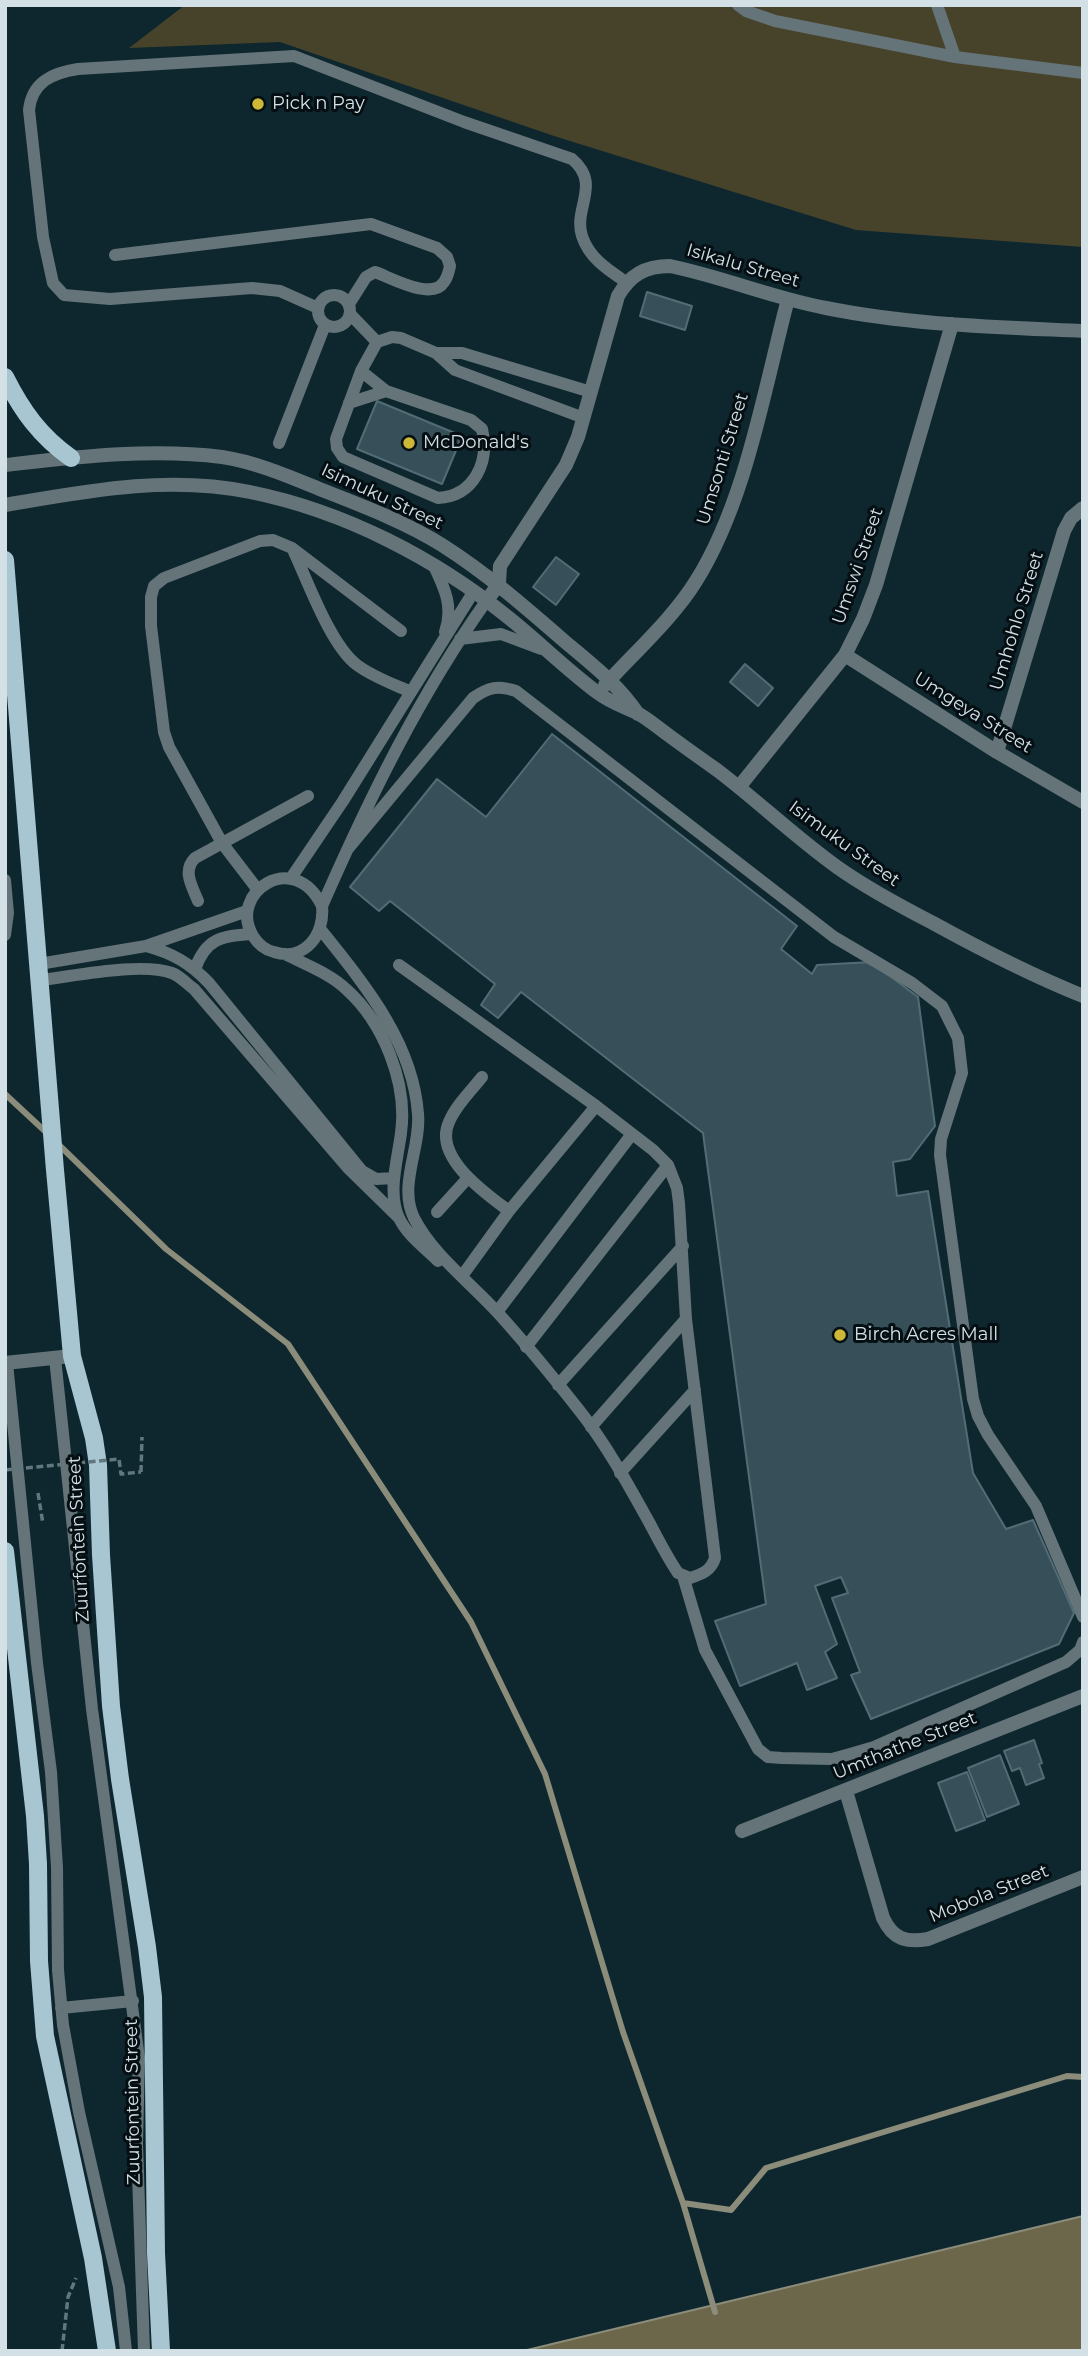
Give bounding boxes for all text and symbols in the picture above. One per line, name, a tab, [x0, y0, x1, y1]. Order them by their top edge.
place label: Pick n Pay	[272, 93, 365, 115]
marker: Pick n Pay	[250, 96, 266, 112]
street label: Isikalu Street	[684, 240, 802, 292]
street label: Umsonti Street	[693, 390, 753, 528]
place label: McDonald's	[423, 432, 529, 454]
marker: McDonald's	[401, 435, 417, 451]
street label: Isimuku Street	[318, 459, 446, 535]
street label: Umswi Street	[828, 505, 888, 627]
street label: Umhohlo Street	[986, 549, 1048, 693]
street label: Umgeya Street	[910, 668, 1036, 758]
street label: Isimuku Street	[784, 796, 904, 892]
place label: Birch Acres Mall	[854, 1324, 998, 1346]
marker: Birch Acres Mall	[832, 1327, 848, 1343]
street label: Zuurfontein Street	[64, 1455, 94, 1623]
street label: Umthathe Street	[830, 1707, 980, 1785]
street label: Mobola Street	[926, 1860, 1052, 1928]
street label: Zuurfontein Street	[121, 2019, 145, 2185]

